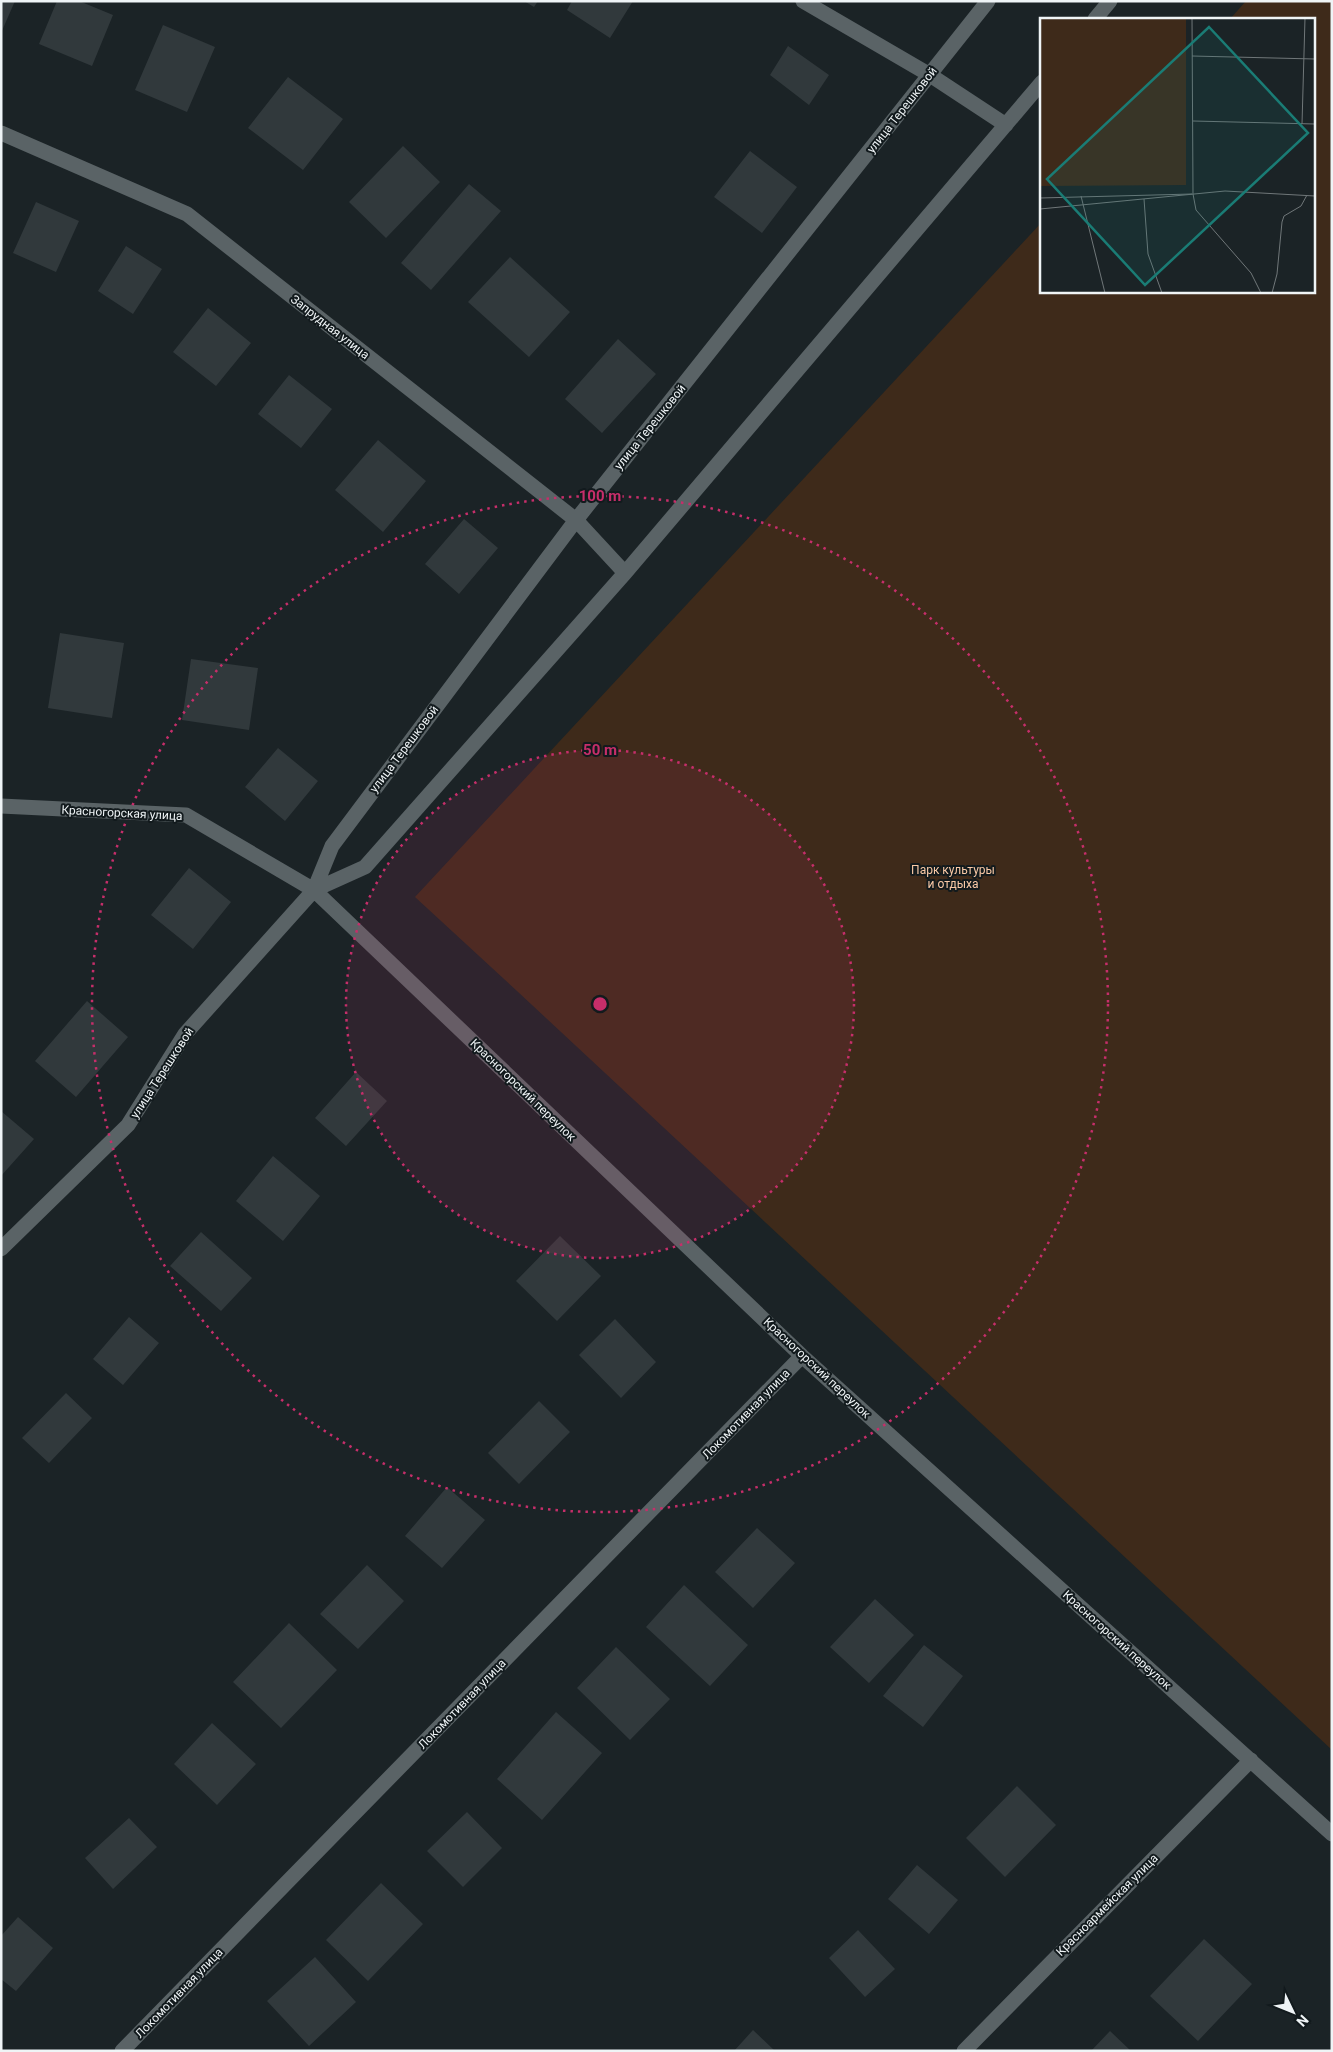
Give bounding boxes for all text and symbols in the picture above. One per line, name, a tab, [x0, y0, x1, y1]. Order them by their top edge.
inset map	[1040, 18, 1316, 292]
street label: улица Терешковой	[864, 64, 940, 156]
street label: Запрудная улица	[288, 292, 372, 362]
street label: улица Терешковой	[611, 382, 689, 472]
text: 100 m	[579, 487, 621, 505]
street label: улица Терешковой	[367, 703, 441, 795]
text: 50 m	[583, 741, 617, 759]
street label: Красногорская улица	[61, 803, 183, 823]
park label: Парк культуры и отдыха	[911, 863, 995, 891]
centre of rings	[591, 995, 609, 1013]
street label: улица Терешковой	[127, 1025, 197, 1121]
street label: Красногорский переулок	[467, 1036, 579, 1144]
street label: Красногорский переулок	[761, 1315, 874, 1422]
street label: Локомотивная улица	[699, 1366, 793, 1462]
street label: Красногорский переулок	[1060, 1588, 1174, 1693]
street label: Локомотивная улица	[415, 1656, 509, 1752]
street label: Красноармейская улица	[1053, 1851, 1161, 1959]
street label: Локомотивная улица	[132, 1945, 226, 2041]
north arrow	[1268, 1987, 1318, 2037]
text: N	[1293, 2012, 1312, 2030]

